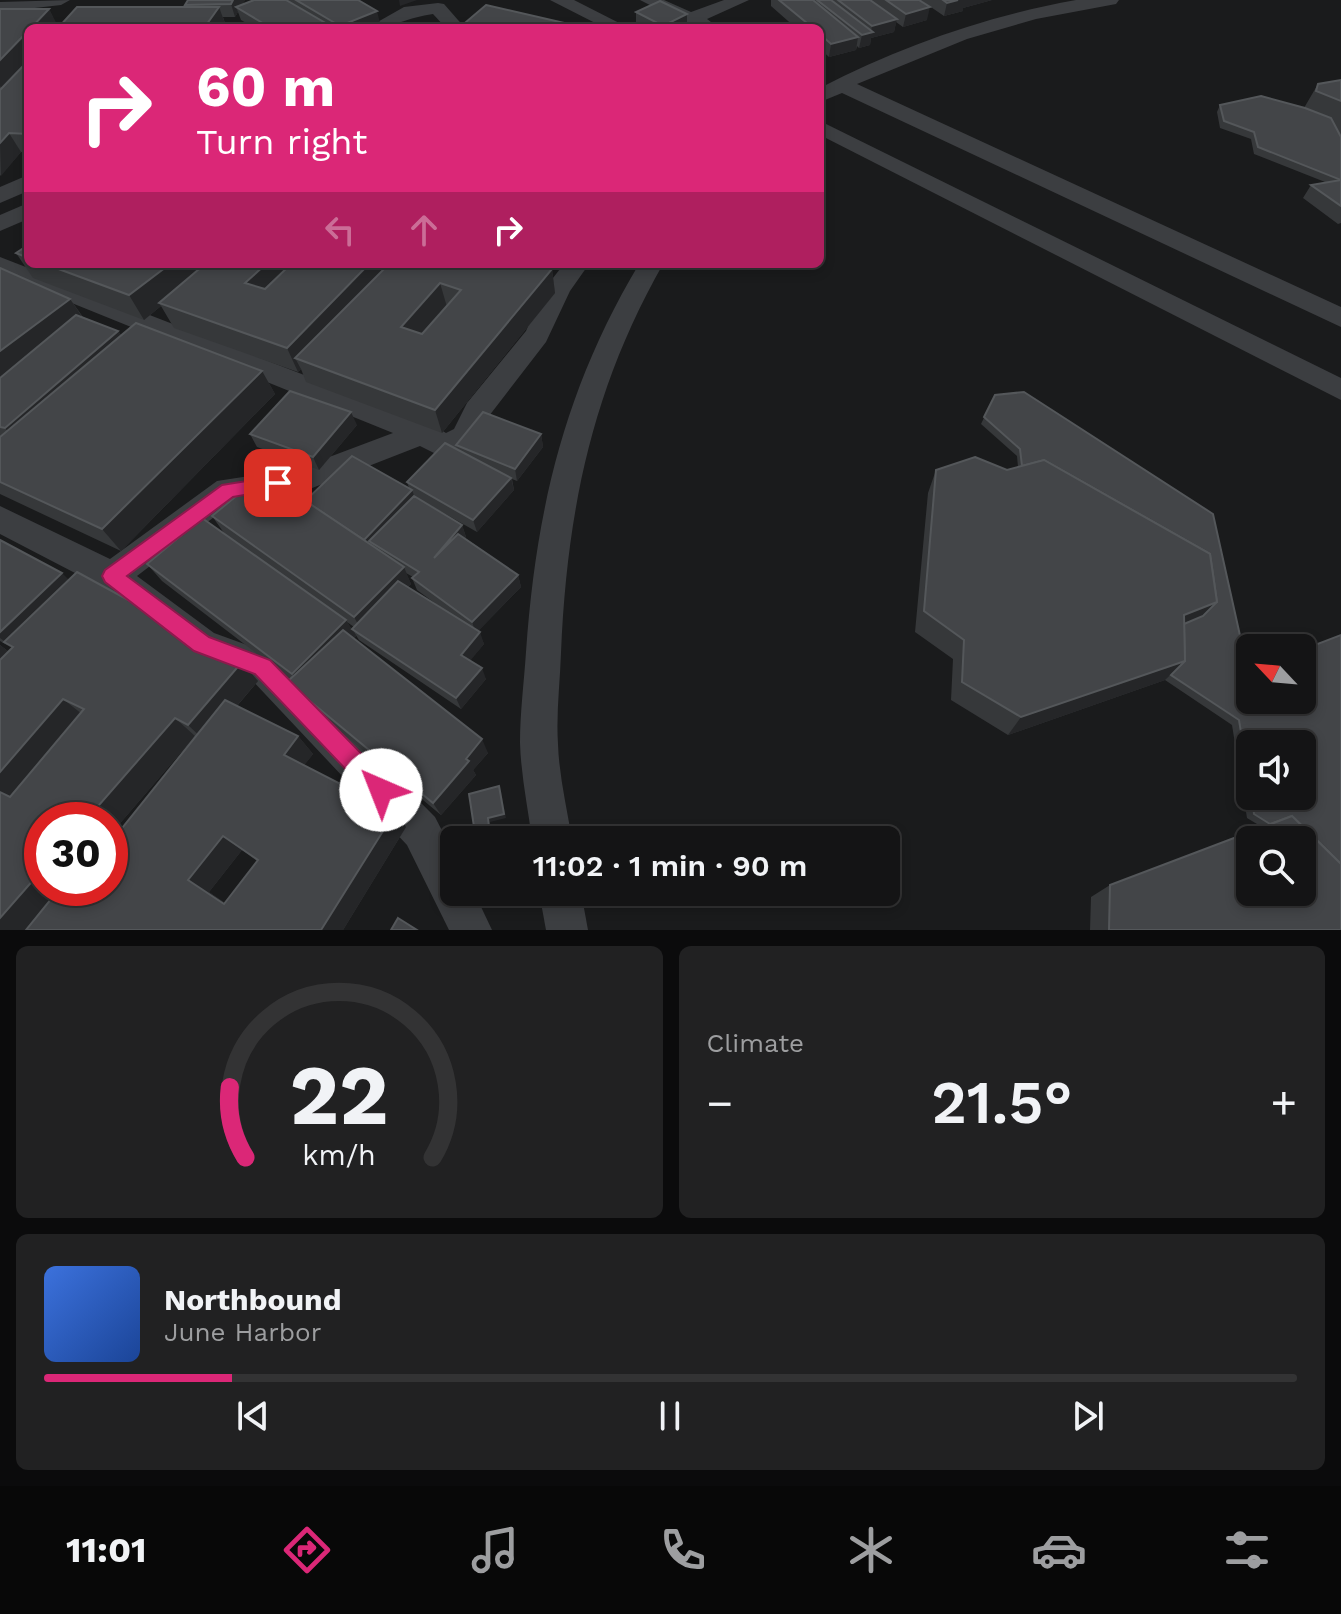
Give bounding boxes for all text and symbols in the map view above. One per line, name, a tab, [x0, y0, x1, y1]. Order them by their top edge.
text: 60 m	[196, 54, 335, 120]
icon: right	[64, 56, 168, 160]
text: Turn right	[196, 121, 367, 163]
icon: left	[318, 208, 362, 252]
icon: ahead	[402, 208, 446, 252]
icon: right	[486, 208, 530, 252]
pin	[244, 449, 312, 517]
icon: arrive	[256, 461, 300, 505]
north arrow	[1236, 634, 1316, 714]
map controls	[1236, 634, 1316, 906]
button: sound	[1236, 730, 1316, 810]
position arrow	[339, 748, 423, 832]
speed limit sign: 30	[24, 802, 128, 906]
button: search	[1236, 826, 1316, 906]
text: 11:02 · 1 min · 90 m	[533, 848, 807, 883]
text: Climate	[707, 1028, 804, 1058]
text: 22	[290, 1047, 389, 1144]
text: 21.5°	[931, 1067, 1072, 1138]
text: −	[707, 1077, 733, 1129]
text: +	[1270, 1077, 1297, 1129]
text: km/h	[302, 1138, 376, 1172]
text: Northbound	[164, 1282, 341, 1317]
text: June Harbor	[164, 1317, 321, 1347]
icon: previous	[231, 1394, 275, 1438]
icon: pause	[648, 1394, 692, 1438]
icon: next	[1066, 1394, 1110, 1438]
icon: directions	[279, 1522, 335, 1578]
icon: music	[467, 1522, 523, 1578]
icon: phone	[655, 1522, 711, 1578]
icon: climate	[843, 1522, 899, 1578]
icon: car	[1031, 1522, 1087, 1578]
icon: filters	[1219, 1522, 1275, 1578]
text: 11:01	[66, 1529, 147, 1571]

